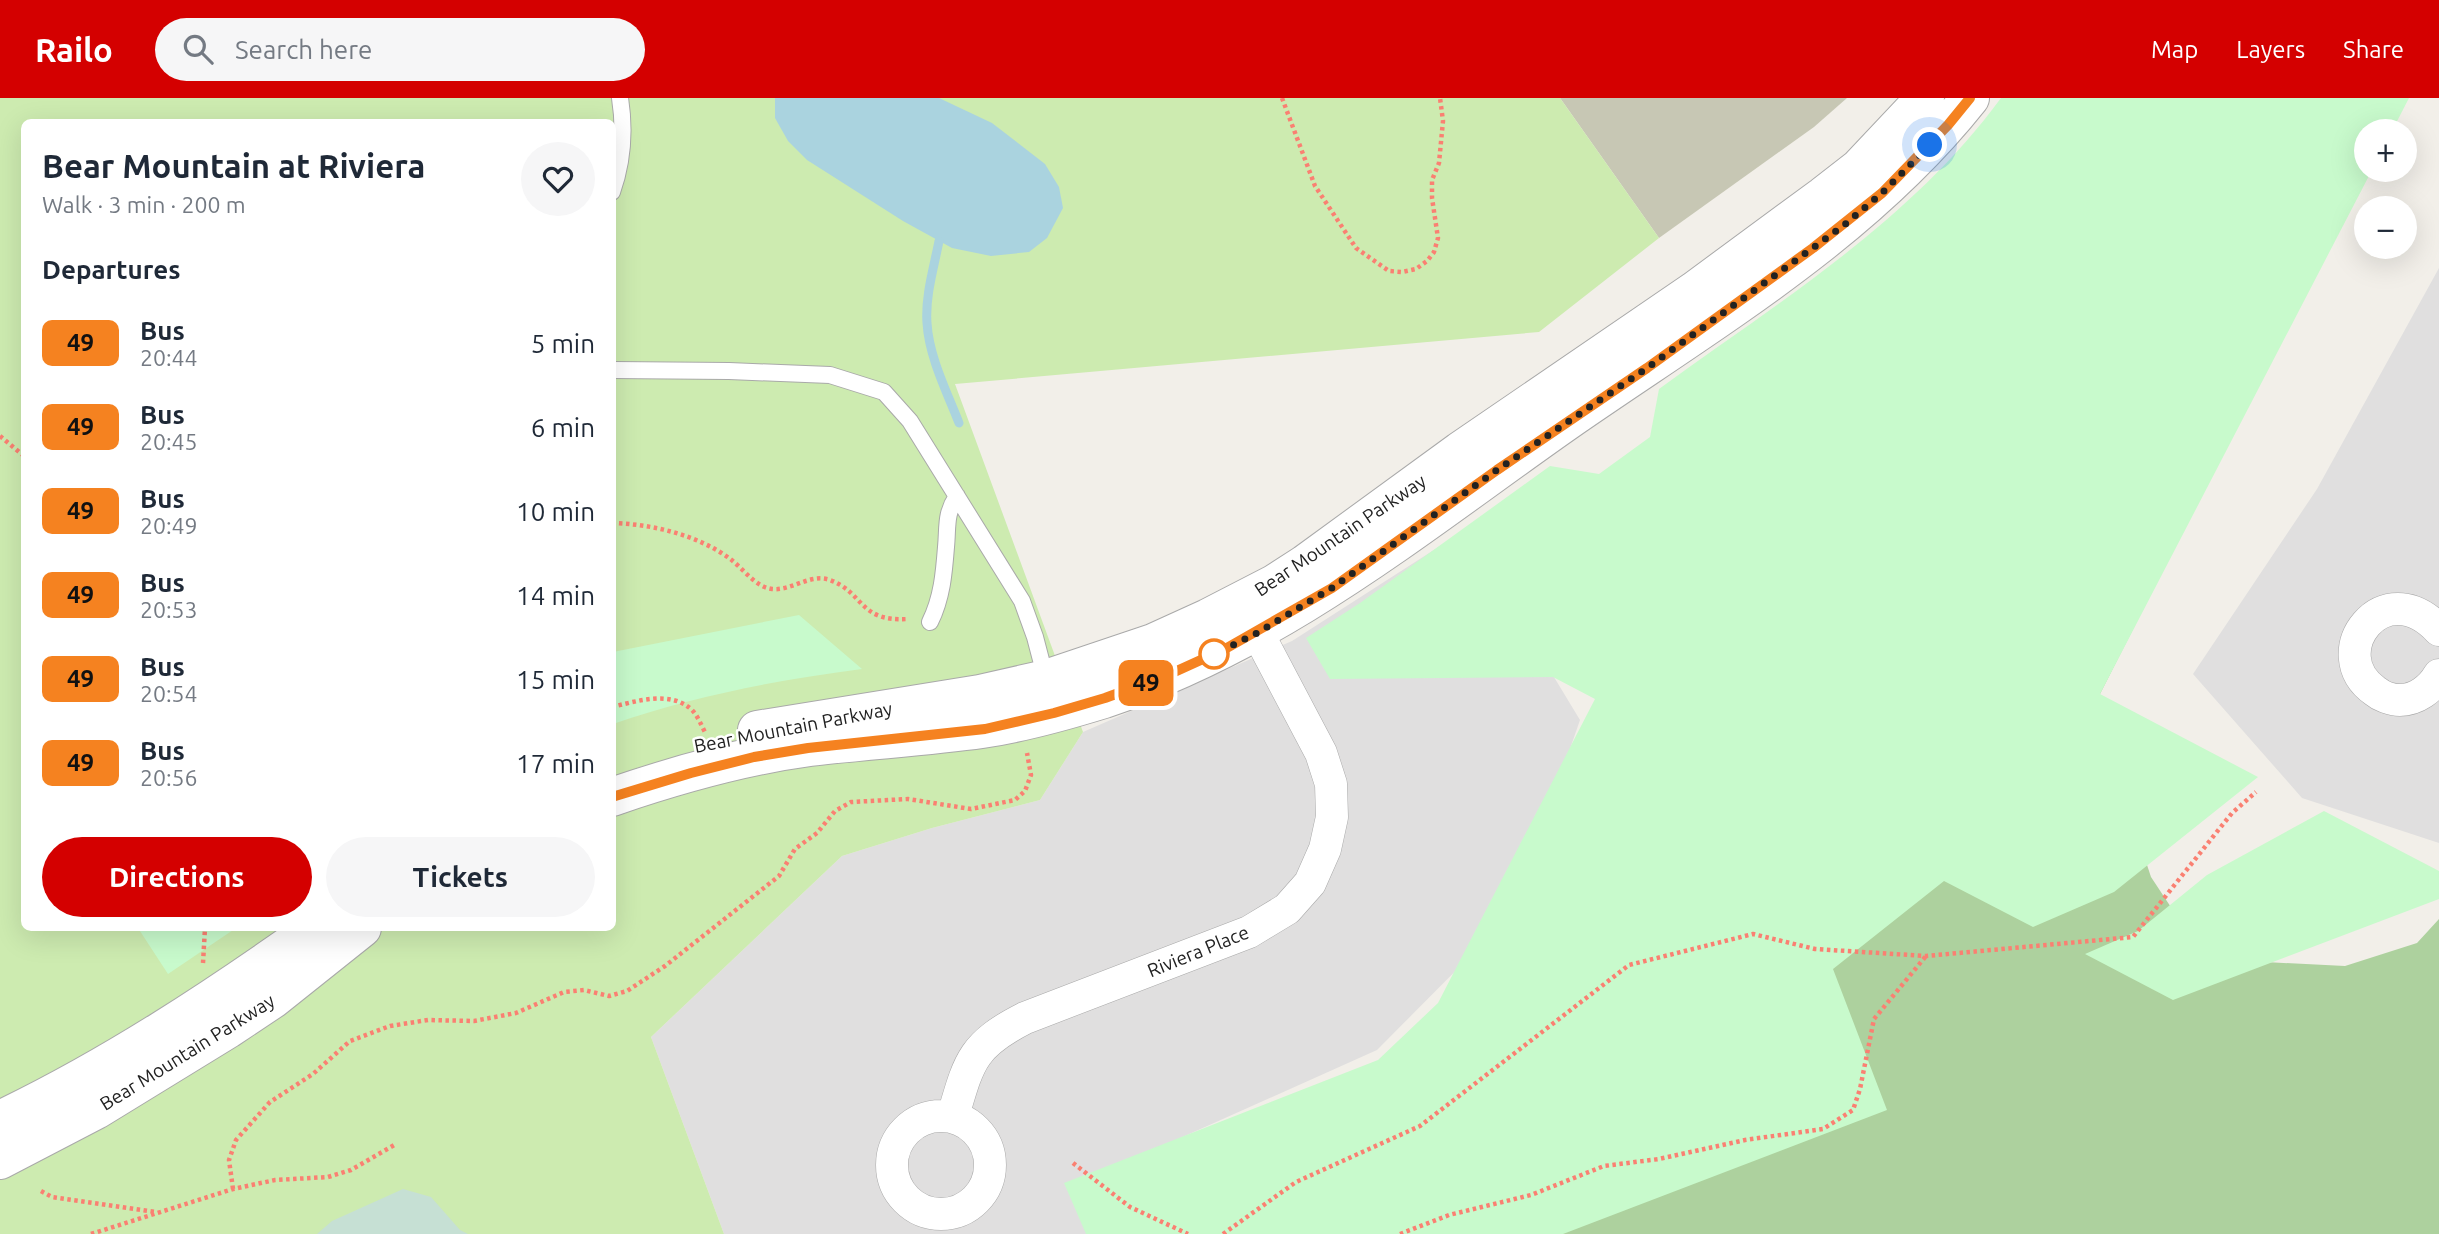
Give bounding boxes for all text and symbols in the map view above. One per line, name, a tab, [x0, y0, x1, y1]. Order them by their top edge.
search box	[155, 18, 645, 81]
icon: search	[179, 30, 217, 68]
text: Railo	[35, 31, 113, 68]
text: Search here	[235, 35, 372, 64]
text: Map	[2151, 36, 2198, 63]
text: Layers	[2236, 36, 2305, 63]
text: Share	[2343, 36, 2404, 63]
map controls	[2354, 119, 2417, 259]
button: +	[2354, 119, 2417, 182]
your location	[1912, 127, 1947, 162]
button: heart	[521, 142, 595, 216]
text: Bear Mountain at Riviera	[42, 147, 425, 184]
text: Walk · 3 min · 200 m	[42, 192, 246, 217]
button: −	[2354, 196, 2417, 259]
text: Departures	[42, 255, 180, 284]
text: Bus	[140, 316, 185, 345]
text: 49	[67, 329, 94, 356]
text: 5 min	[531, 329, 595, 358]
text: 20:44	[140, 345, 198, 370]
text: Bus	[140, 400, 185, 429]
text: 49	[67, 413, 94, 440]
text: 6 min	[531, 413, 595, 442]
text: 20:45	[140, 429, 198, 454]
street label: Bear Mountain Parkway	[1250, 470, 1430, 600]
text: Bus	[140, 484, 185, 513]
text: 49	[67, 497, 94, 524]
text: 10 min	[516, 497, 595, 526]
text: 20:49	[140, 513, 198, 538]
text: Bus	[140, 568, 185, 597]
text: 49	[67, 581, 94, 608]
text: 14 min	[516, 581, 595, 610]
text: 20:53	[140, 597, 198, 622]
unlabelled marker	[1199, 639, 1229, 669]
text: Bus	[140, 652, 185, 681]
line badge: 49	[1114, 660, 1178, 706]
text: 49	[67, 665, 94, 692]
text: 15 min	[516, 665, 595, 694]
text: 49	[1132, 669, 1160, 696]
text: 20:54	[140, 681, 198, 706]
street label: Bear Mountain Parkway	[692, 697, 894, 757]
text: Bus	[140, 736, 185, 765]
text: 49	[67, 749, 94, 776]
text: 17 min	[516, 749, 595, 778]
text: 20:56	[140, 765, 198, 790]
button: Directions	[42, 837, 312, 917]
button: Tickets	[326, 837, 595, 917]
street label: Riviera Place	[1144, 921, 1252, 981]
street label: Bear Mountain Parkway	[96, 989, 278, 1115]

